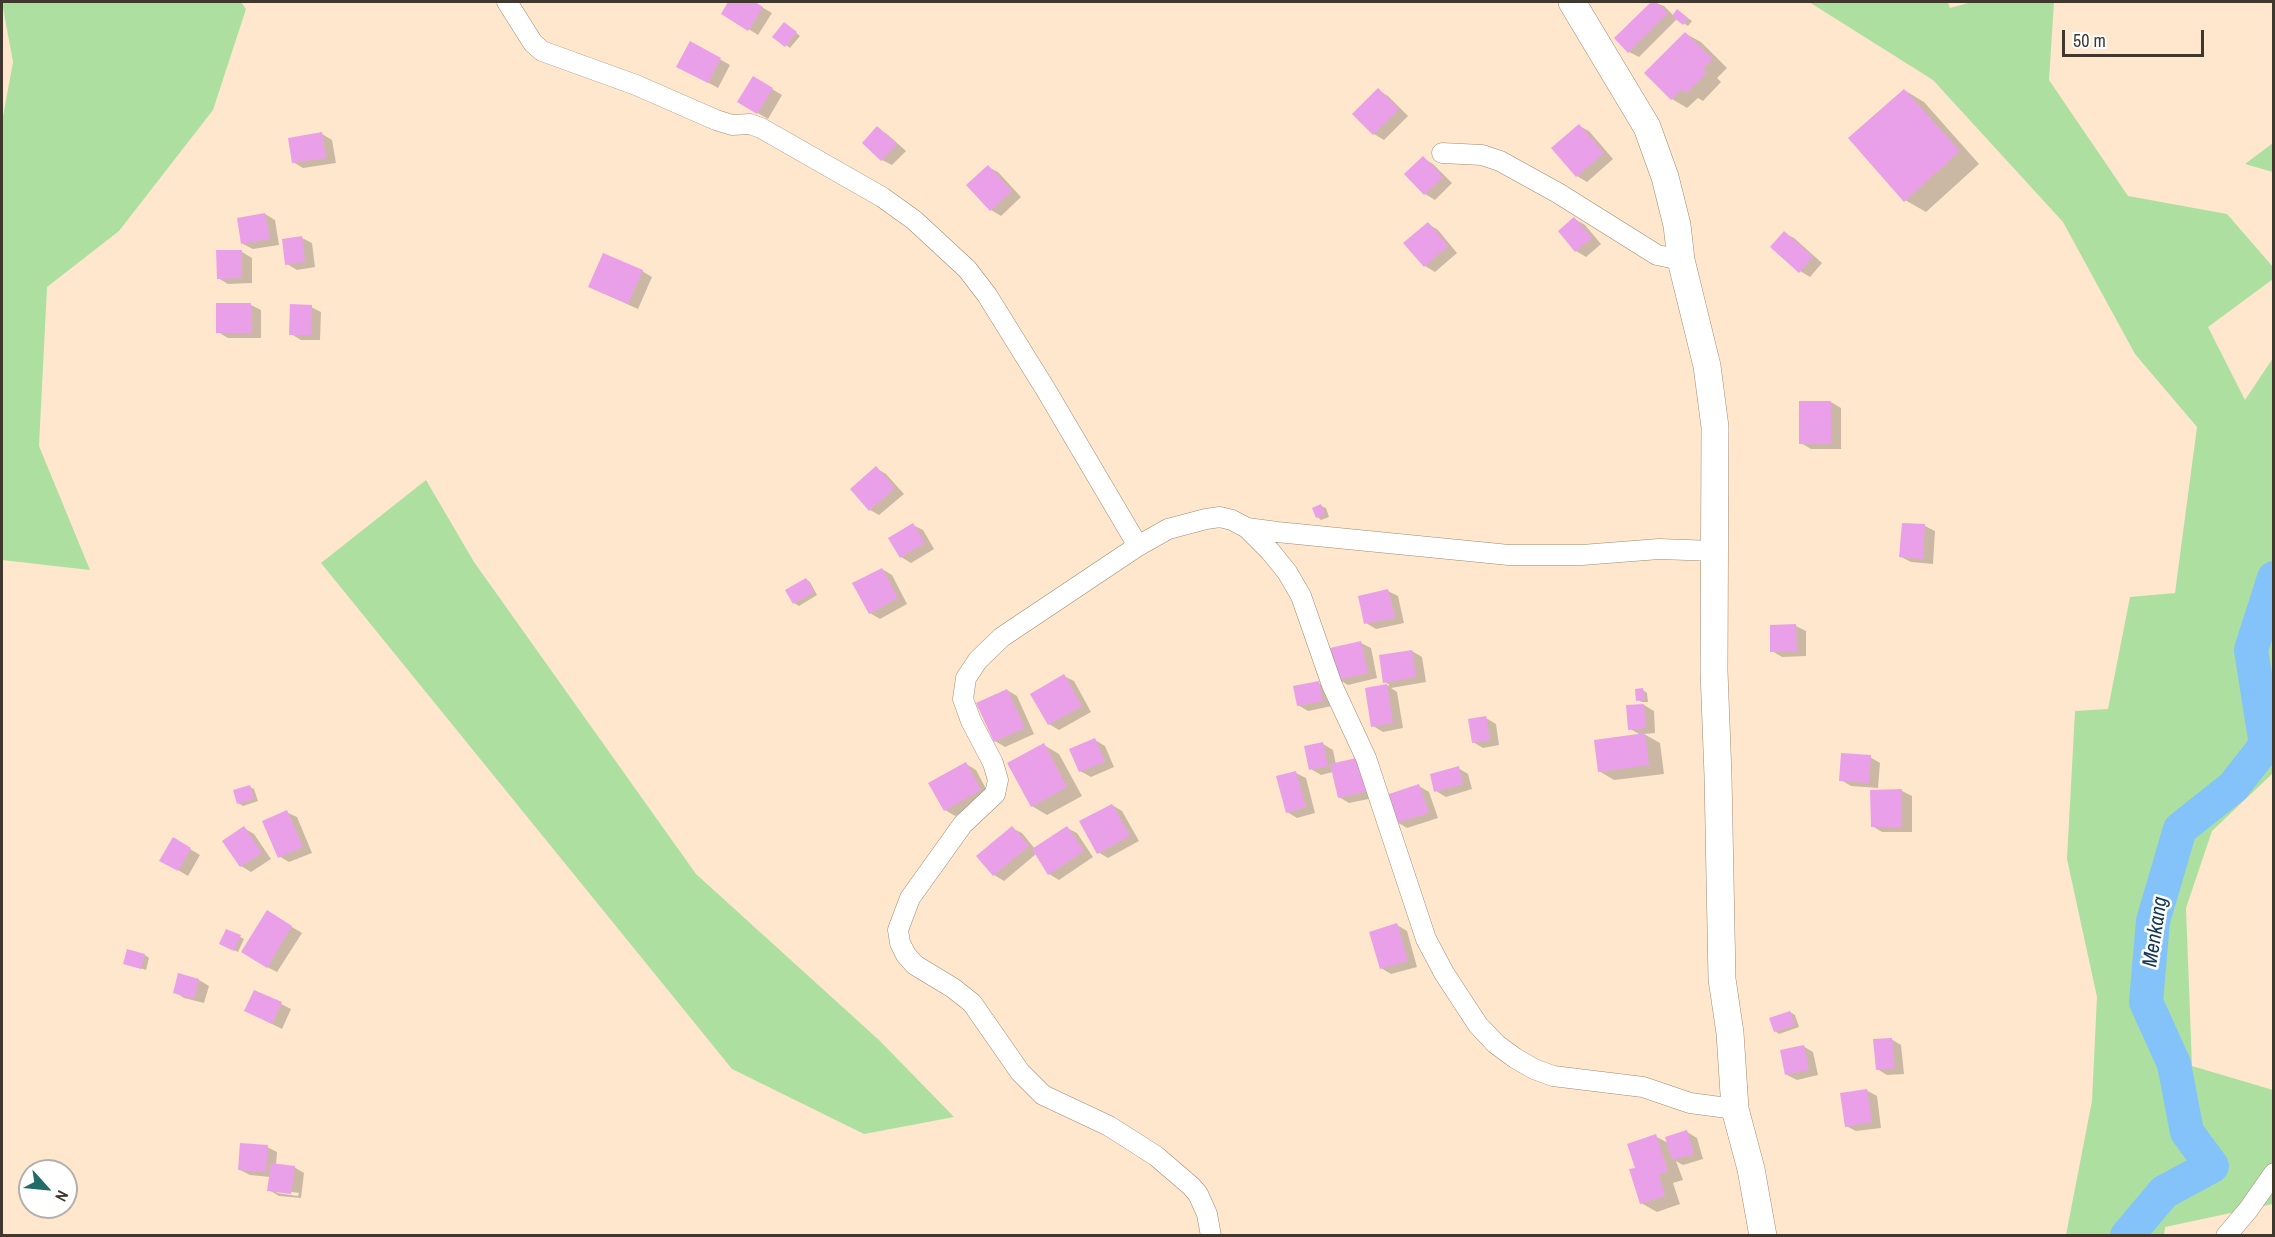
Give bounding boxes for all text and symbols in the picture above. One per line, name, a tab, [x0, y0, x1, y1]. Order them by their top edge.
scale bar	[2065, 18, 2208, 56]
text: 50 m	[2073, 28, 2106, 53]
water label: Menkang	[2138, 895, 2174, 969]
north arrow	[18, 1159, 78, 1219]
text: N	[50, 1187, 74, 1205]

